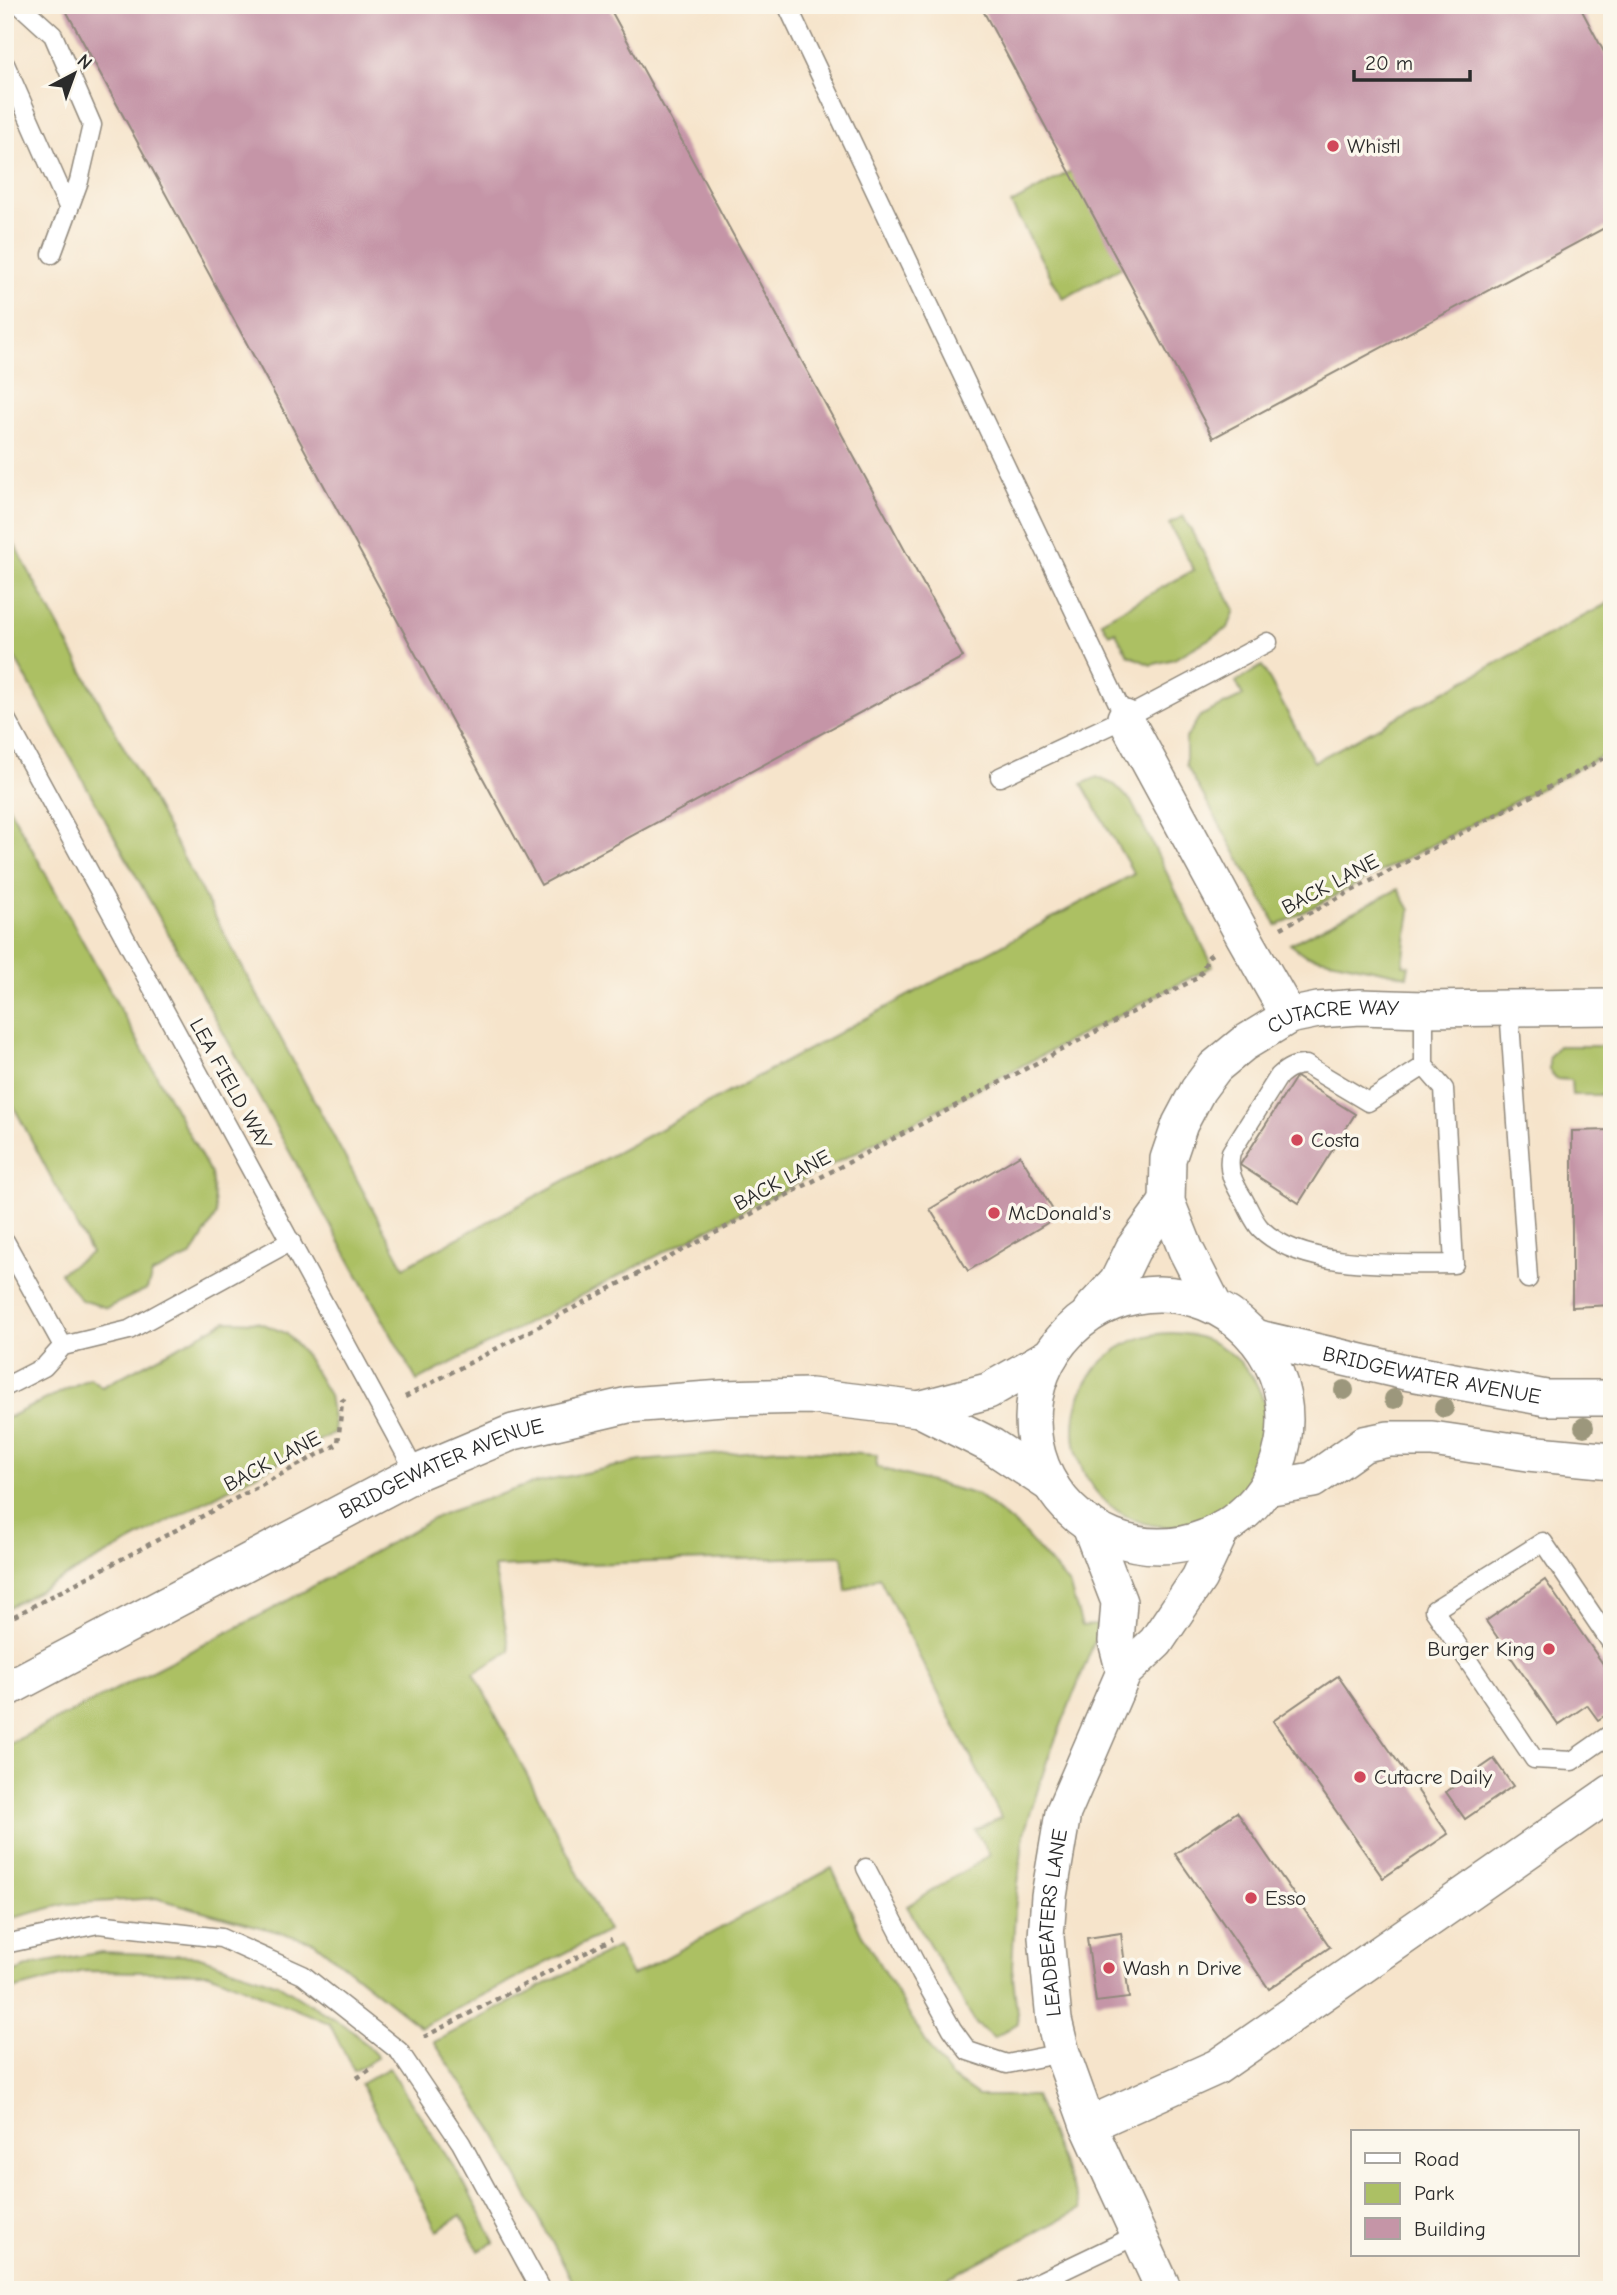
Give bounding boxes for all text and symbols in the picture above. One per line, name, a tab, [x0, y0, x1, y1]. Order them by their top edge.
north arrow	[38, 38, 108, 108]
scale bar	[1354, 38, 1470, 82]
text: N	[73, 50, 96, 74]
text: 20 m	[1365, 51, 1413, 75]
place label: Whistl	[1347, 134, 1401, 158]
marker: Whistl	[1325, 138, 1341, 154]
street label: BACK LANE	[1278, 849, 1382, 919]
street label: CUTACRE WAY	[1263, 995, 1400, 1038]
street label: LEA FIELD WAY	[185, 1014, 277, 1154]
place label: Costa	[1311, 1128, 1360, 1152]
marker: Costa	[1289, 1132, 1305, 1148]
street label: BACK LANE	[730, 1145, 834, 1215]
place label: McDonald's	[1008, 1201, 1111, 1225]
marker: McDonald's	[986, 1205, 1002, 1221]
street label: BRIDGEWATER AVENUE	[1320, 1341, 1543, 1409]
street label: BRIDGEWATER AVENUE	[335, 1413, 546, 1524]
street label: BACK LANE	[220, 1426, 324, 1496]
place label: Burger King	[1427, 1637, 1535, 1661]
marker: Burger King	[1541, 1641, 1557, 1657]
place label: Cutacre Daily	[1374, 1765, 1493, 1789]
marker: Cutacre Daily	[1352, 1769, 1368, 1785]
street label: LEADBEATERS LANE	[1033, 1827, 1072, 2018]
place label: Esso	[1265, 1886, 1306, 1910]
marker: Esso	[1243, 1890, 1259, 1906]
place label: Wash n Drive	[1123, 1956, 1241, 1980]
marker: Wash n Drive	[1101, 1960, 1117, 1976]
legend	[1351, 2130, 1578, 2256]
text: Road	[1414, 2147, 1459, 2171]
text: Park	[1414, 2181, 1454, 2205]
text: Building	[1414, 2217, 1486, 2241]

